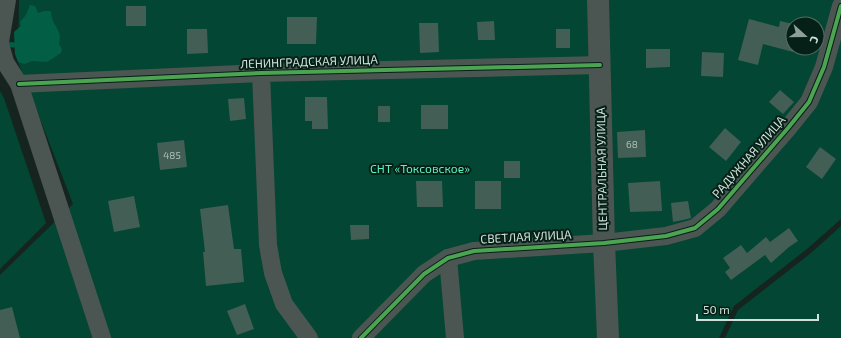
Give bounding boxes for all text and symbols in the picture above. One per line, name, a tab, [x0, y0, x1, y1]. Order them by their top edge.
north arrow	[785, 16, 825, 56]
text: С	[807, 34, 822, 46]
street label: ЛЕНИНГРАДСКАЯ УЛИЦА	[240, 52, 378, 70]
street label: ЦЕНТРАЛЬНАЯ УЛИЦА	[593, 107, 609, 231]
street label: РАДУЖНАЯ УЛИЦА	[709, 112, 788, 200]
house number: 68	[626, 138, 638, 150]
house number: 485	[163, 149, 181, 161]
park label: СНТ «Токсовское»	[370, 161, 470, 175]
street label: СВЕТЛАЯ УЛИЦА	[480, 227, 572, 245]
scale bar	[697, 296, 818, 322]
text: 50 m	[703, 302, 730, 316]

